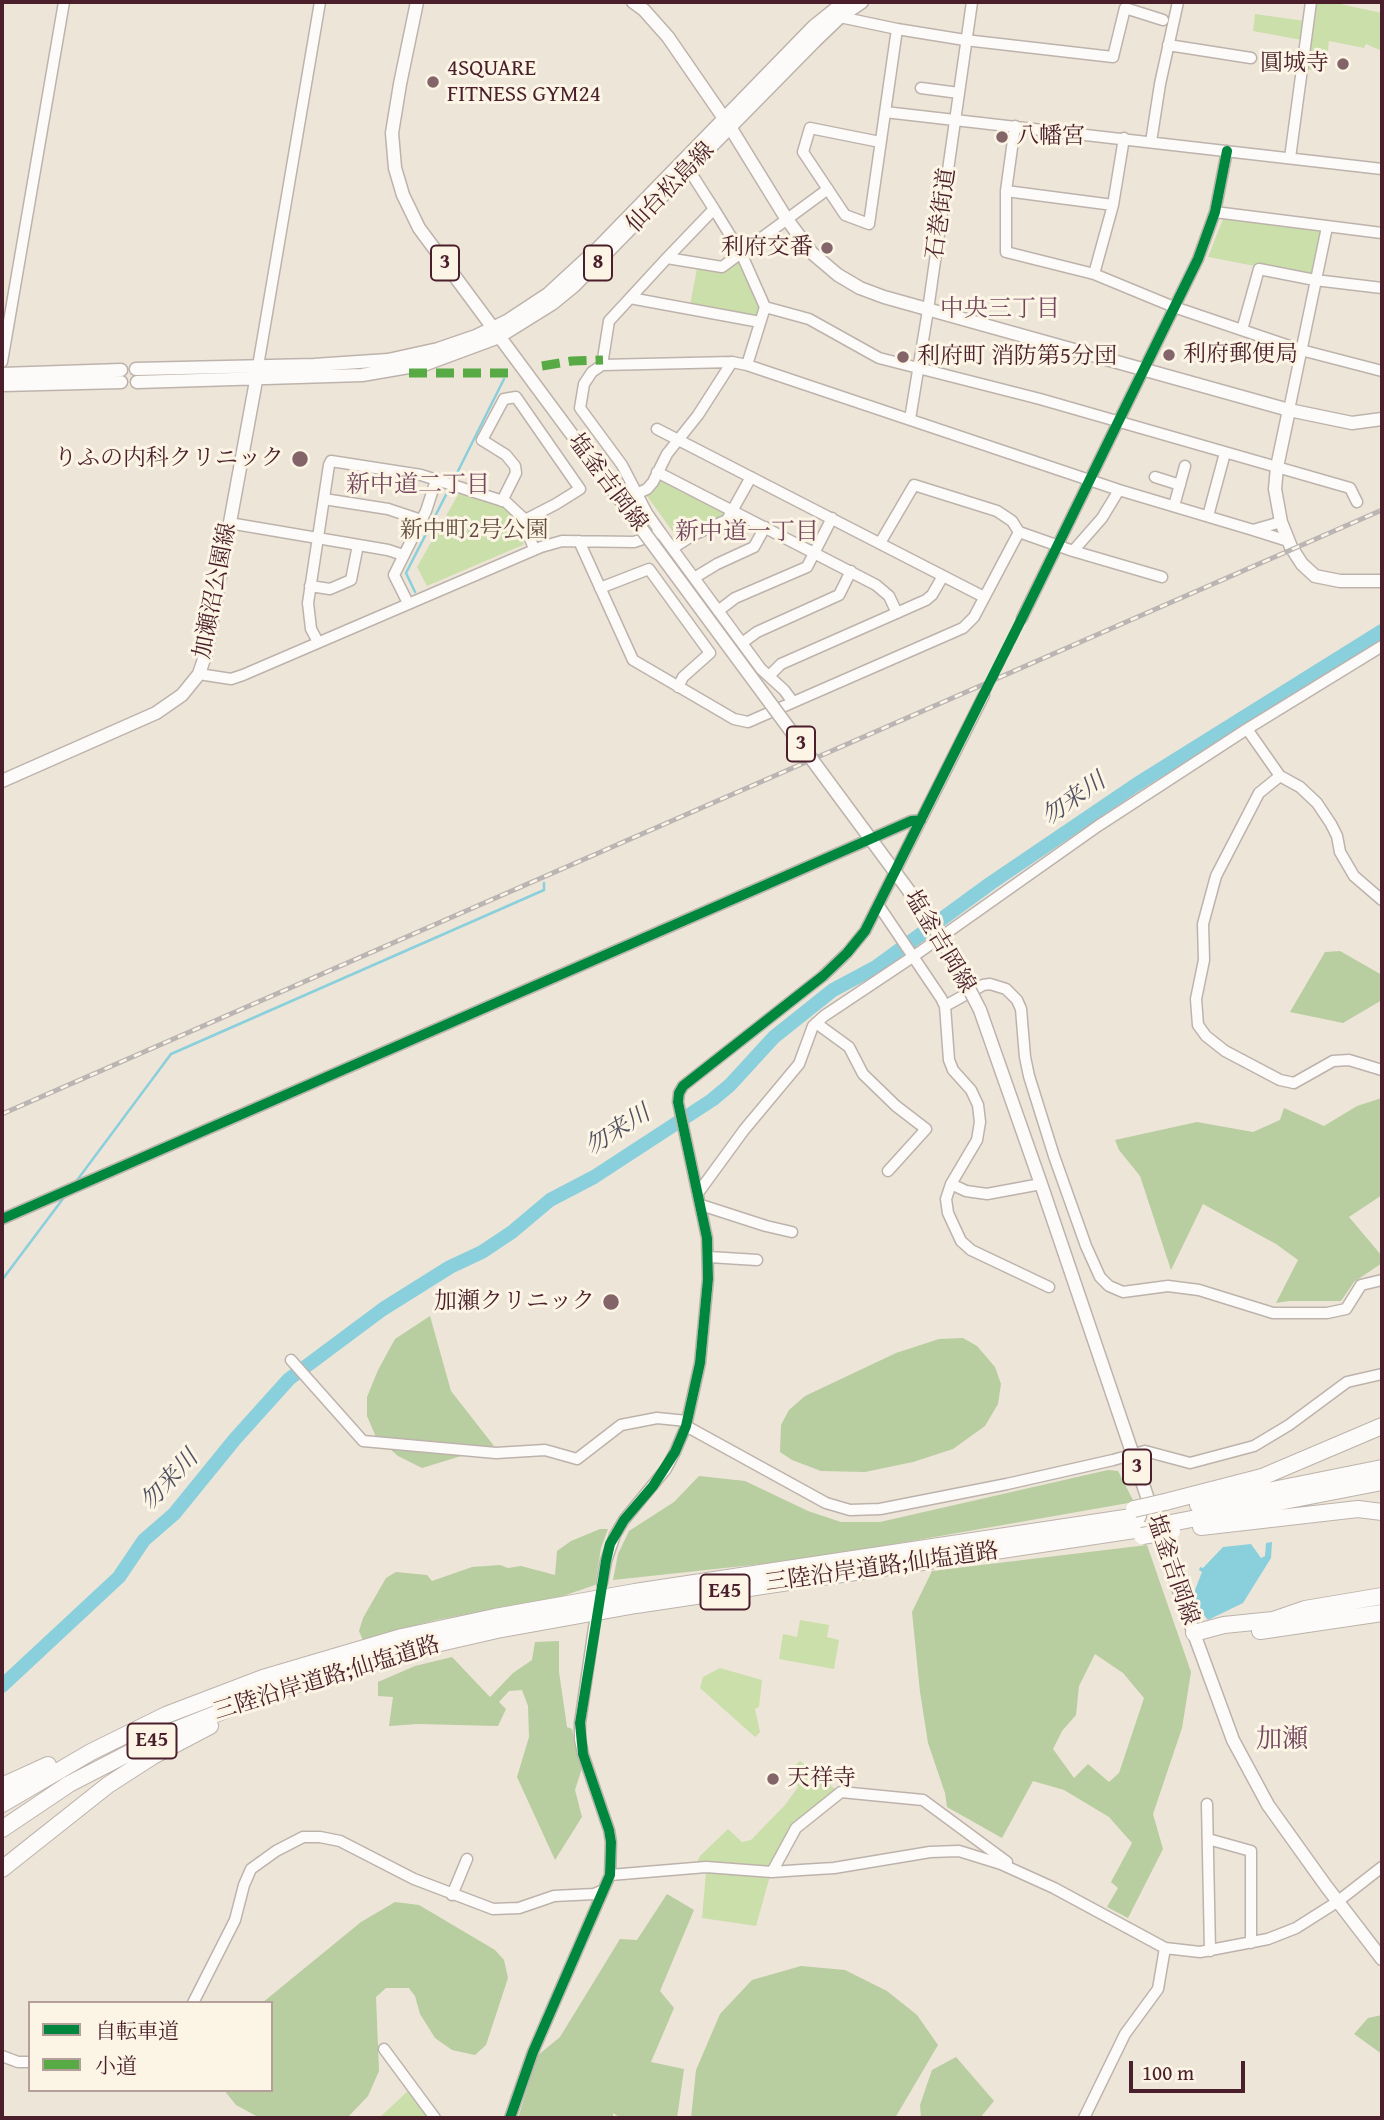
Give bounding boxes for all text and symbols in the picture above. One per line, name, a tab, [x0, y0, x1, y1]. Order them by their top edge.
place label: 圓城寺	[1260, 50, 1329, 78]
place label: 4SQUARE FITNESS GYM24	[447, 55, 601, 109]
marker: 圓城寺	[1335, 56, 1351, 72]
marker: 4SQUARE FITNESS GYM24	[425, 74, 441, 90]
place label: 八幡宮	[1016, 123, 1085, 151]
marker: 八幡宮	[994, 129, 1010, 145]
street label: 仙台松島線	[621, 137, 721, 239]
street label: 石巻街道	[922, 167, 962, 261]
place label: 利府交番	[721, 234, 813, 262]
marker: 利府交番	[819, 240, 835, 256]
road number: 3	[431, 246, 459, 280]
road number: 8	[584, 246, 612, 280]
district label: 中央三丁目	[940, 296, 1060, 324]
place label: 利府郵便局	[1183, 341, 1298, 369]
place label: 利府町 消防第5分団	[917, 343, 1117, 371]
marker: 利府郵便局	[1161, 347, 1177, 363]
marker: 利府町 消防第5分団	[895, 349, 911, 365]
street label: 塩釜吉岡線	[561, 429, 653, 537]
place label: りふの内科クリニック	[54, 445, 284, 473]
marker: りふの内科クリニック	[290, 449, 310, 469]
district label: 新中道二丁目	[346, 472, 490, 500]
park label: 新中町2号公園	[399, 517, 549, 545]
district label: 新中道一丁目	[675, 519, 819, 547]
street label: 加瀬沼公園線	[189, 521, 243, 661]
road number: 3	[787, 726, 815, 762]
water label: 勿来川	[1036, 768, 1112, 832]
street label: 塩釜吉岡線	[898, 886, 980, 998]
water label: 勿来川	[580, 1100, 656, 1162]
place label: 加瀬クリニック	[434, 1288, 595, 1316]
marker: 加瀬クリニック	[601, 1292, 621, 1312]
water label: 勿来川	[135, 1445, 205, 1517]
road number: 3	[1123, 1450, 1151, 1484]
street label: 塩釜吉岡線	[1140, 1511, 1204, 1629]
street label: 三陸沿岸道路;仙塩道路	[763, 1538, 1001, 1598]
road number: E45	[700, 1574, 750, 1610]
street label: 三陸沿岸道路;仙塩道路	[210, 1631, 444, 1727]
road number: E45	[128, 1724, 176, 1758]
district label: 加瀬	[1256, 1724, 1308, 1756]
place label: 天祥寺	[787, 1765, 856, 1793]
marker: 天祥寺	[765, 1771, 781, 1787]
legend	[28, 2001, 273, 2092]
text: 自転車道	[95, 2015, 179, 2046]
scale bar	[1132, 2046, 1248, 2090]
text: 小道	[95, 2050, 137, 2081]
text: 100 m	[1142, 2057, 1194, 2088]

